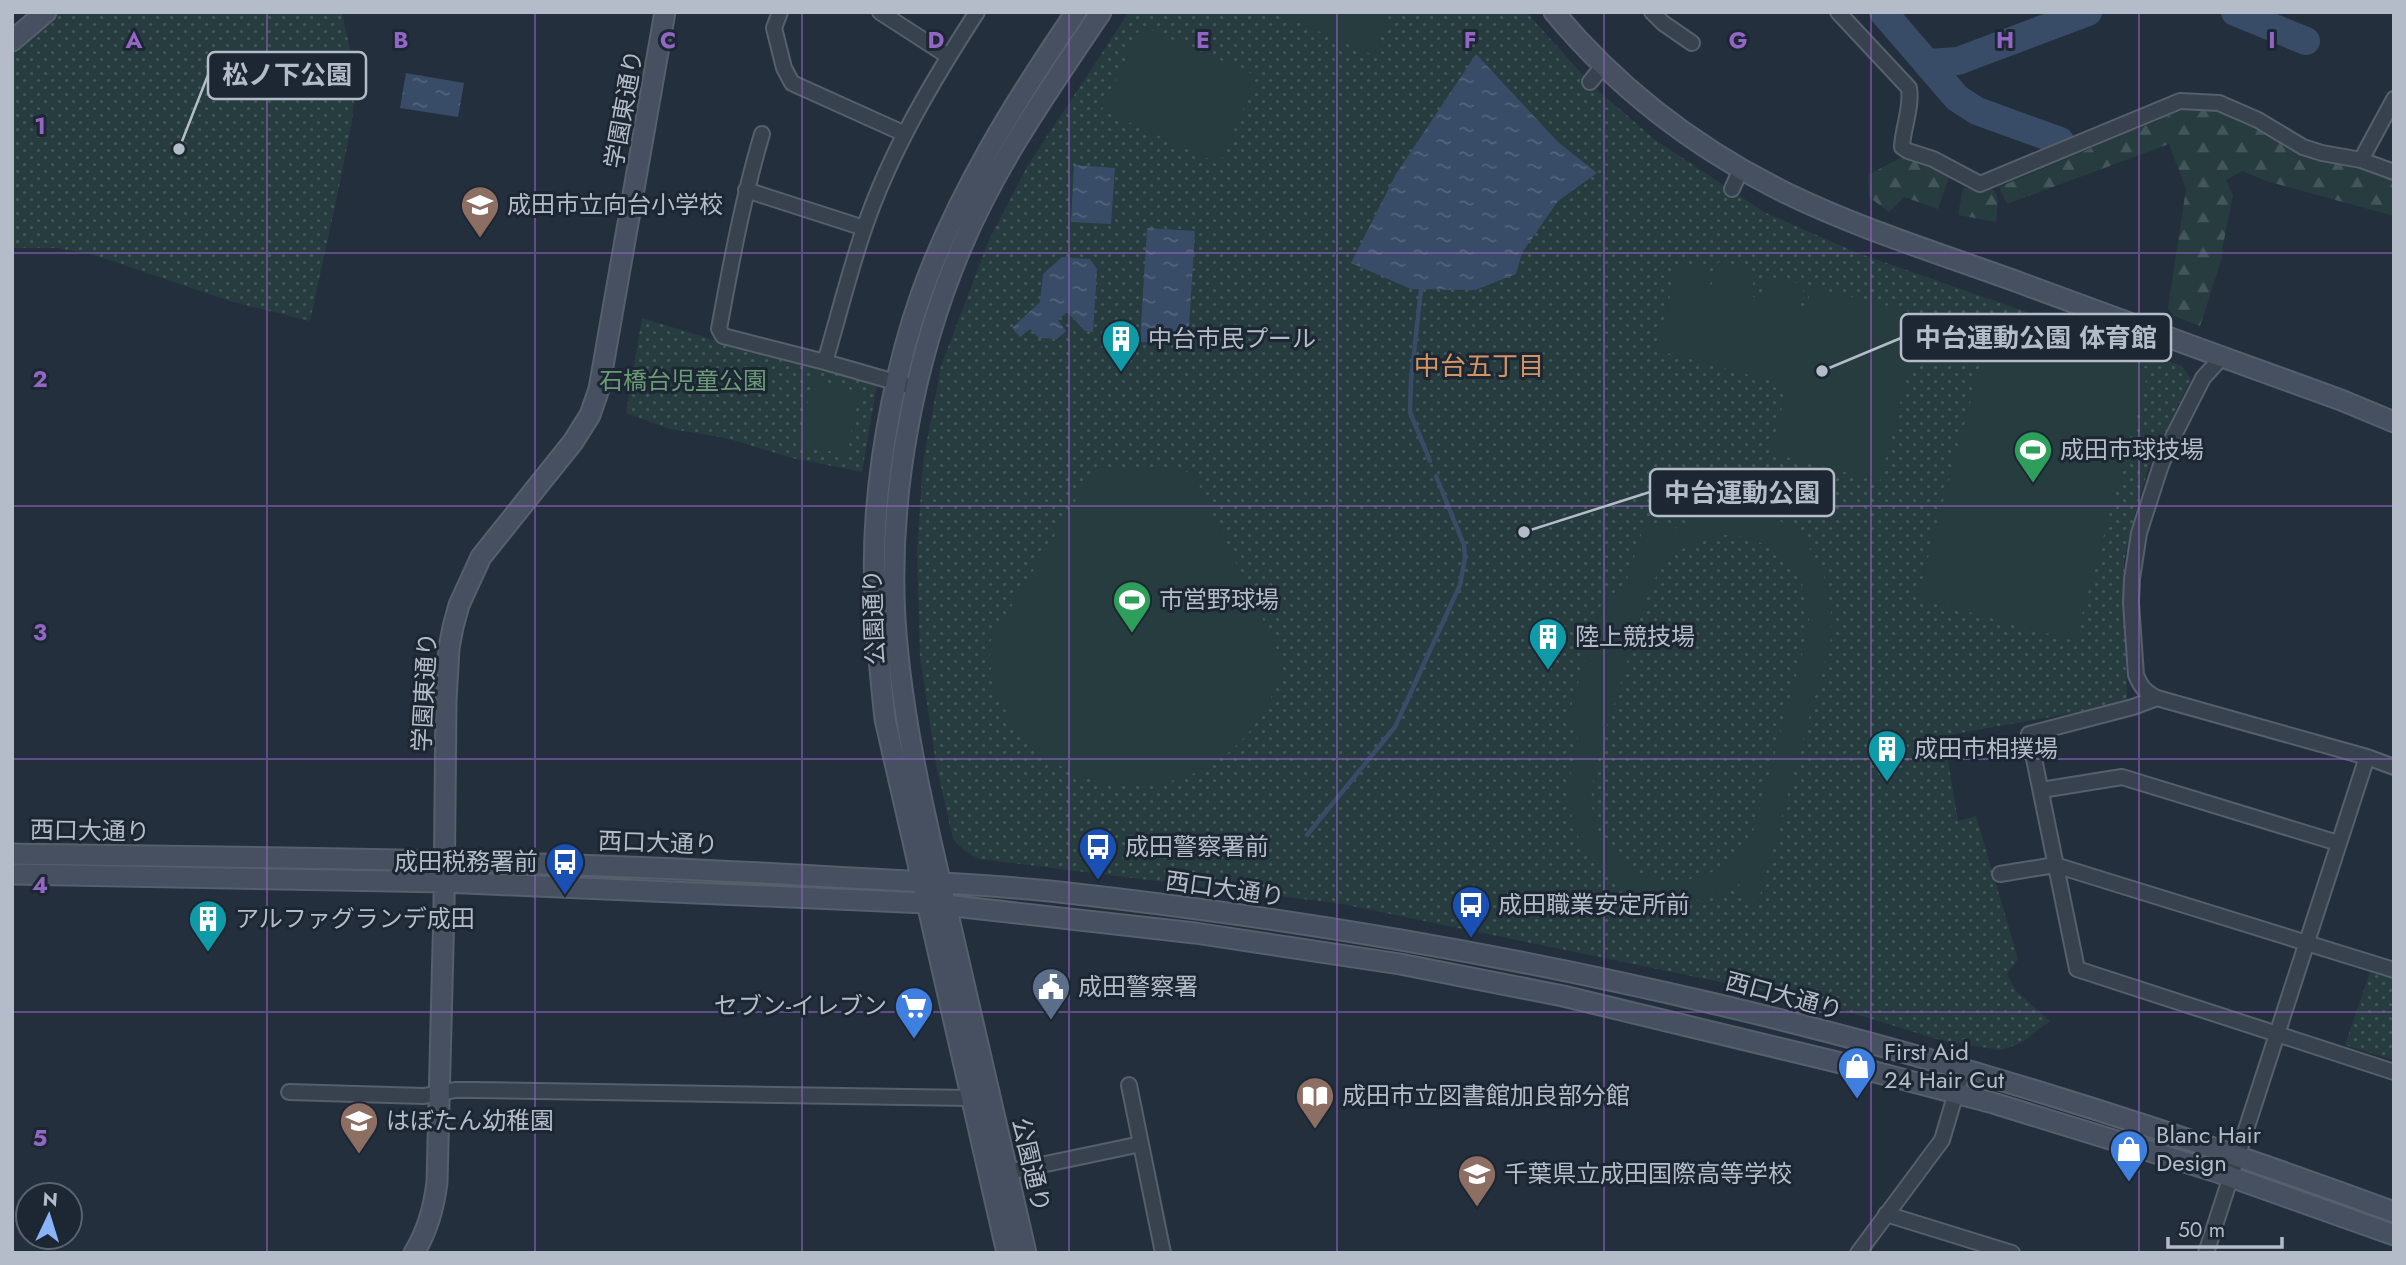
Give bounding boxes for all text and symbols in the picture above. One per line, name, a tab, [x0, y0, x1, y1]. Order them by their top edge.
text: A	[125, 23, 143, 57]
text: B	[393, 23, 409, 57]
text: C	[660, 23, 676, 57]
text: D	[928, 23, 945, 57]
text: E	[1196, 23, 1210, 57]
text: F	[1464, 23, 1476, 57]
text: G	[1729, 23, 1747, 57]
text: H	[1996, 23, 2014, 57]
text: I	[2268, 23, 2276, 57]
street label: 学園東通り	[596, 47, 651, 171]
callout: 松ノ下公園	[208, 52, 366, 99]
text: 松ノ下公園	[222, 56, 352, 94]
text: 1	[34, 109, 46, 143]
school or university icon: 成田市立向台小学校	[459, 184, 501, 239]
place label: 成田市立向台小学校	[507, 187, 723, 222]
callout: 中台運動公園 体育館	[1901, 314, 2171, 361]
building icon: 中台市民プール	[1100, 318, 1142, 373]
text: 中台運動公園 体育館	[1915, 319, 2157, 357]
place label: 中台市民プール	[1148, 321, 1316, 356]
district label: 中台五丁目	[1414, 347, 1544, 385]
text: 2	[32, 362, 48, 396]
park label: 石橋台児童公園	[599, 363, 767, 398]
sports icon: 成田市球技場	[2012, 429, 2054, 484]
place label: 成田市球技場	[2060, 432, 2204, 467]
callout: 中台運動公園	[1650, 469, 1834, 516]
text: 中台運動公園	[1664, 474, 1820, 512]
street label: 公園通り	[854, 568, 893, 666]
sports icon: 市営野球場	[1111, 579, 1153, 634]
place label: 市営野球場	[1159, 582, 1279, 617]
text: 3	[33, 615, 47, 649]
building icon: 陸上競技場	[1527, 616, 1569, 671]
place label: 陸上競技場	[1575, 619, 1695, 654]
street label: 学園東通り	[404, 631, 445, 753]
building icon: 成田市相撲場	[1866, 728, 1908, 783]
place label: 成田市相撲場	[1914, 731, 2058, 766]
street label: 西口大通り	[30, 812, 150, 849]
street label: 西口大通り	[597, 823, 719, 862]
bus stop icon: 成田警察署前	[1077, 826, 1119, 881]
place label: 成田警察署前	[1125, 829, 1269, 864]
bus stop icon: 成田税務署前	[544, 841, 586, 896]
place label: 成田税務署前	[394, 844, 538, 879]
street label: 西口大通り	[1163, 863, 1287, 914]
text: 4	[32, 868, 48, 902]
bus stop icon: 成田職業安定所前	[1450, 884, 1492, 939]
place label: 成田職業安定所前	[1498, 887, 1690, 922]
building icon: アルファグランデ成田	[187, 898, 229, 953]
place label: アルファグランデ成田	[235, 901, 475, 936]
street label: 西口大通り	[1722, 963, 1847, 1028]
public building icon: 成田警察署	[1030, 966, 1072, 1021]
place label: 成田警察署	[1078, 969, 1198, 1004]
supermarket icon: セブン-イレブン	[893, 985, 935, 1040]
place label: セブン-イレブン	[714, 988, 887, 1023]
place label: First Aid 24 Hair Cut	[1884, 1034, 2004, 1097]
shop icon: First Aid 24 Hair Cut	[1836, 1045, 1878, 1100]
library icon: 成田市立図書館加良部分館	[1294, 1075, 1336, 1130]
place label: 成田市立図書館加良部分館	[1342, 1078, 1630, 1113]
school or university icon: はぼたん幼稚園	[338, 1100, 380, 1155]
place label: はぼたん幼稚園	[386, 1103, 554, 1138]
street label: 公園通り	[1004, 1114, 1059, 1216]
place label: Blanc Hair Design	[2156, 1117, 2262, 1180]
text: 5	[33, 1121, 47, 1155]
shop icon: Blanc Hair Design	[2108, 1128, 2150, 1183]
school or university icon: 千葉県立成田国際高等学校	[1456, 1153, 1498, 1208]
place label: 千葉県立成田国際高等学校	[1504, 1156, 1792, 1191]
north arrow	[14, 1181, 84, 1251]
text: N	[42, 1186, 59, 1214]
scale bar	[2168, 1206, 2282, 1250]
text: 50 m	[2178, 1215, 2225, 1245]

